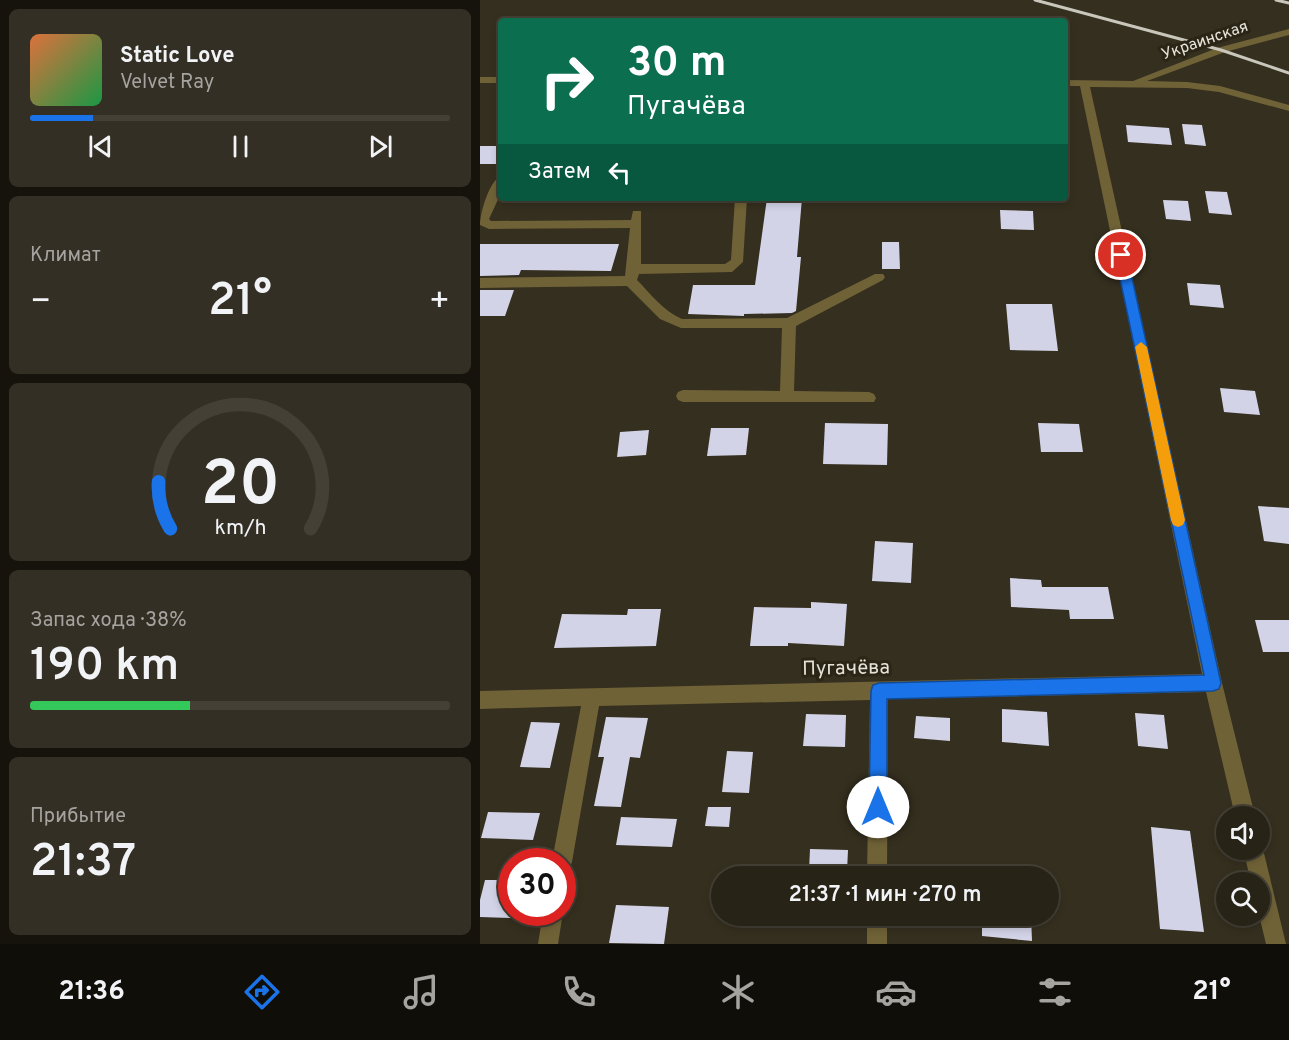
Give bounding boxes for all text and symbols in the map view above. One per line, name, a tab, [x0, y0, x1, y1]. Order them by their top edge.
street label: Украинская	[1159, 17, 1251, 65]
text: 30 m	[627, 38, 726, 91]
icon: right	[528, 42, 606, 120]
text: Static Love	[120, 43, 234, 70]
text: Velvet Ray	[120, 70, 214, 96]
text: Пугачёва	[627, 90, 746, 124]
icon: previous	[84, 130, 117, 163]
icon: pause	[224, 130, 257, 163]
icon: next	[364, 130, 397, 163]
icon: left	[603, 156, 636, 189]
text: Затем	[528, 159, 591, 186]
pin	[1095, 229, 1146, 280]
icon: arrive	[1104, 238, 1137, 271]
text: Климат	[30, 243, 101, 269]
text: 21°	[208, 274, 272, 331]
text: −	[30, 282, 51, 324]
text: +	[429, 282, 450, 324]
text: 20	[200, 448, 280, 527]
text: km/h	[214, 515, 266, 542]
text: Запас хода · 38%	[30, 608, 187, 634]
text: 190 km	[30, 639, 179, 696]
street label: Пугачёва	[802, 655, 890, 683]
position arrow	[846, 775, 910, 839]
text: Прибытие	[30, 804, 126, 830]
map controls	[1216, 806, 1270, 926]
button: sound	[1216, 806, 1270, 860]
text: 21:37	[30, 835, 136, 892]
speed limit sign: 30	[498, 848, 576, 926]
button: search	[1216, 872, 1270, 926]
text: 21:37 · 1 мин · 270 m	[789, 882, 981, 909]
icon: directions	[241, 971, 283, 1013]
icon: music	[400, 971, 442, 1013]
icon: phone	[558, 971, 600, 1013]
icon: climate	[717, 971, 759, 1013]
icon: car	[875, 971, 917, 1013]
icon: filters	[1034, 971, 1076, 1013]
text: 21:36	[58, 975, 125, 1009]
text: 21°	[1192, 975, 1231, 1009]

